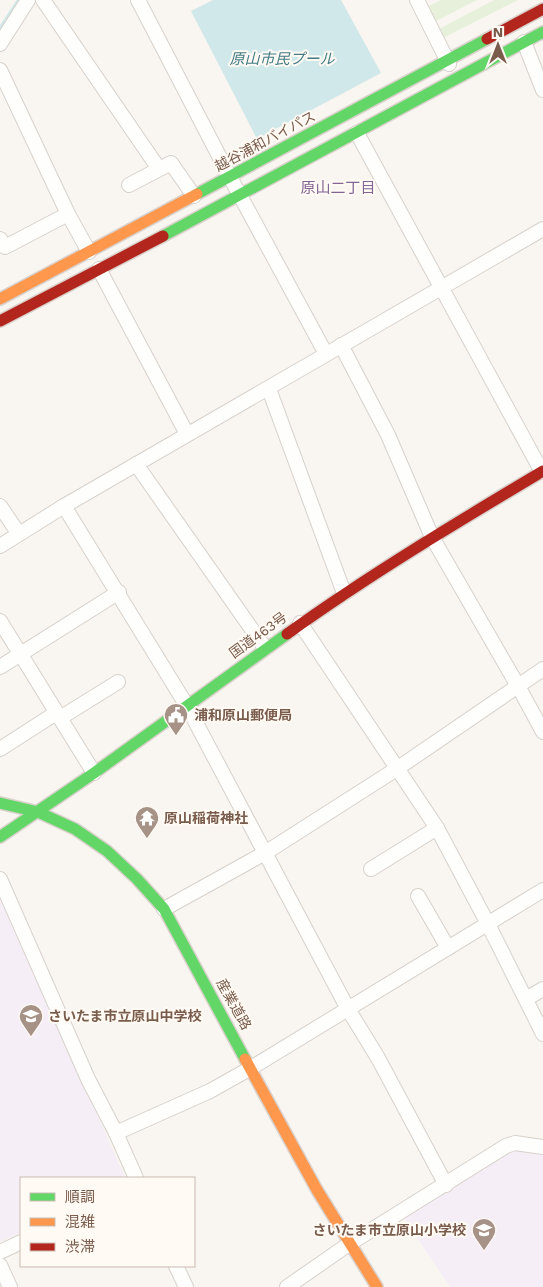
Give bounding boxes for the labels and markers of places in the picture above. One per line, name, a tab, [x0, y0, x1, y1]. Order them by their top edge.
public building icon: 浦和原山郵便局	[163, 702, 189, 736]
place label: 浦和原山郵便局	[194, 707, 292, 723]
temple icon: 原山稲荷神社	[134, 805, 160, 839]
place label: 原山稲荷神社	[164, 810, 248, 826]
school or university icon: さいたま市立原山中学校	[18, 1003, 44, 1037]
place label: さいたま市立原山中学校	[48, 1008, 202, 1024]
school or university icon: さいたま市立原山小学校	[471, 1217, 497, 1251]
place label: さいたま市立原山小学校	[312, 1222, 466, 1238]

